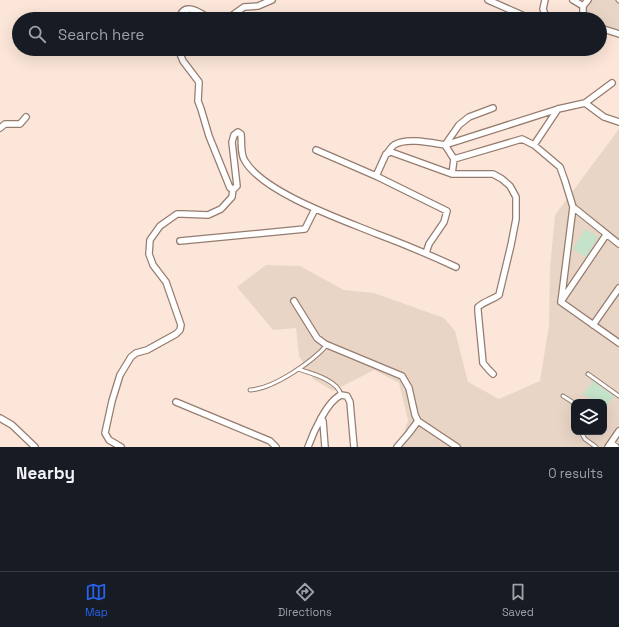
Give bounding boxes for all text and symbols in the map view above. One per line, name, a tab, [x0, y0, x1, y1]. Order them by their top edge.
search box	[12, 12, 607, 56]
icon: search	[26, 23, 48, 45]
text: Search here	[58, 25, 144, 44]
map controls	[571, 399, 607, 435]
button: layers	[571, 399, 607, 435]
text: Nearby	[16, 462, 75, 484]
text: 0 results	[548, 465, 603, 482]
tab: Map	[85, 581, 108, 619]
tab: Directions	[278, 581, 332, 619]
tab: Saved	[502, 581, 534, 619]

